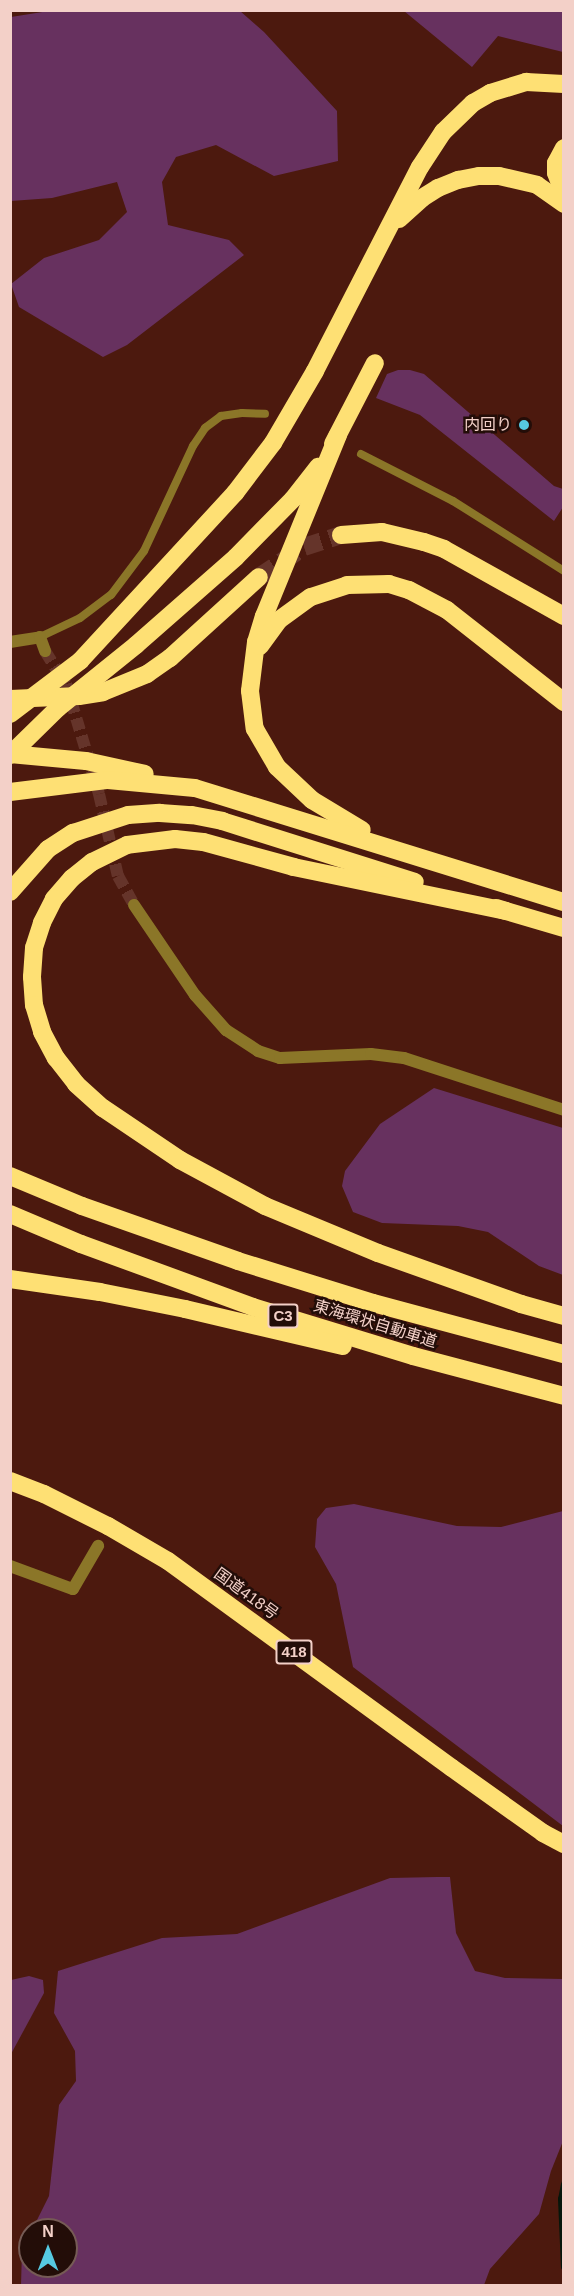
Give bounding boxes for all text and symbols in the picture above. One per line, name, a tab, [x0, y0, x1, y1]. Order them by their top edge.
place label: 内回り	[464, 415, 512, 435]
marker: 内回り	[517, 418, 531, 432]
street label: 東海環状自動車道	[311, 1296, 439, 1352]
road number: C3	[266, 1304, 300, 1328]
street label: 国道418号	[210, 1564, 282, 1624]
road number: 418	[274, 1640, 314, 1664]
north arrow	[18, 2218, 78, 2278]
text: N	[42, 2223, 54, 2240]

